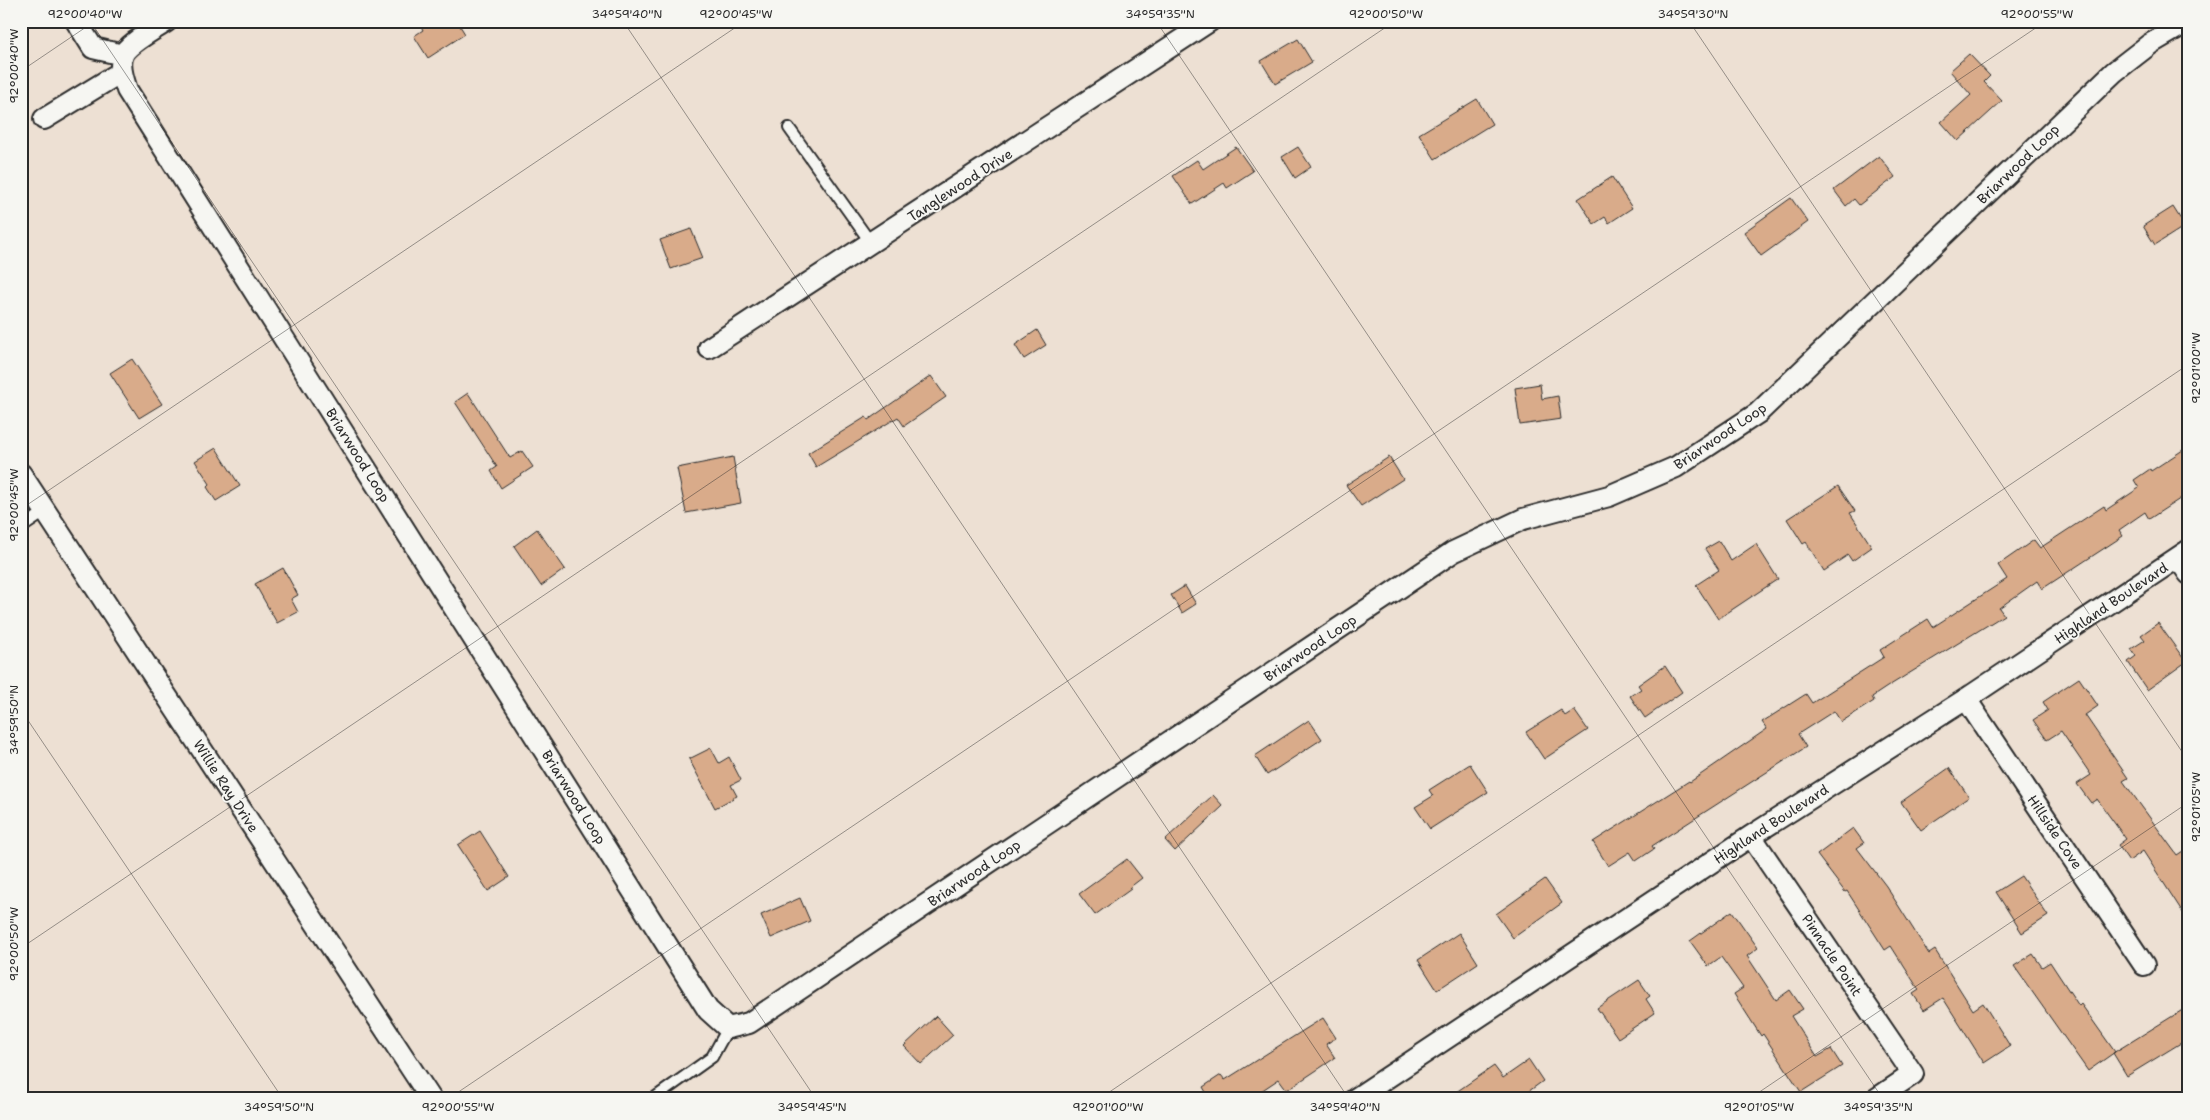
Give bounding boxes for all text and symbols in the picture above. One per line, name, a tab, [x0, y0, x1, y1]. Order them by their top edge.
text: 92°00'40"W	[47, 6, 123, 22]
text: 34°59'40"N	[592, 6, 663, 22]
text: 92°00'45"W	[699, 6, 773, 22]
text: 34°59'35"N	[1125, 6, 1195, 22]
text: 92°00'50"W	[1349, 6, 1423, 22]
text: 34°59'30"N	[1657, 6, 1729, 22]
text: 92°00'55"W	[2000, 6, 2074, 22]
text: 92°00'40"W	[6, 28, 22, 104]
street label: Briarwood Loop	[1973, 120, 2063, 208]
street label: Tanglewood Drive	[904, 144, 1016, 226]
text: 92°01'00"W	[2188, 332, 2204, 404]
street label: Briarwood Loop	[1670, 398, 1770, 474]
street label: Briarwood Loop	[322, 404, 394, 506]
text: 92°00'45"W	[6, 468, 22, 542]
street label: Highland Boulevard	[2051, 558, 2171, 648]
street label: Briarwood Loop	[1260, 610, 1360, 686]
text: 34°59'50"N	[6, 685, 22, 755]
street label: Willie Ray Drive	[189, 736, 263, 836]
street label: Briarwood Loop	[538, 746, 610, 848]
text: 92°01'05"W	[2188, 772, 2204, 842]
street label: Highland Boulevard	[1710, 780, 1832, 868]
street label: Hillside Cove	[2023, 791, 2087, 873]
street label: Briarwood Loop	[924, 835, 1024, 911]
text: 92°00'50"W	[6, 907, 22, 981]
street label: Pinnacle Point	[1798, 910, 1866, 1000]
text: 34°59'50"N	[244, 1099, 314, 1115]
text: 92°00'55"W	[421, 1099, 495, 1115]
text: 34°59'45"N	[777, 1099, 847, 1115]
text: 92°01'00"W	[1072, 1099, 1144, 1115]
text: 34°59'40"N	[1310, 1099, 1381, 1115]
text: 92°01'05"W	[1724, 1099, 1794, 1115]
text: 34°59'35"N	[1843, 1099, 1913, 1115]

